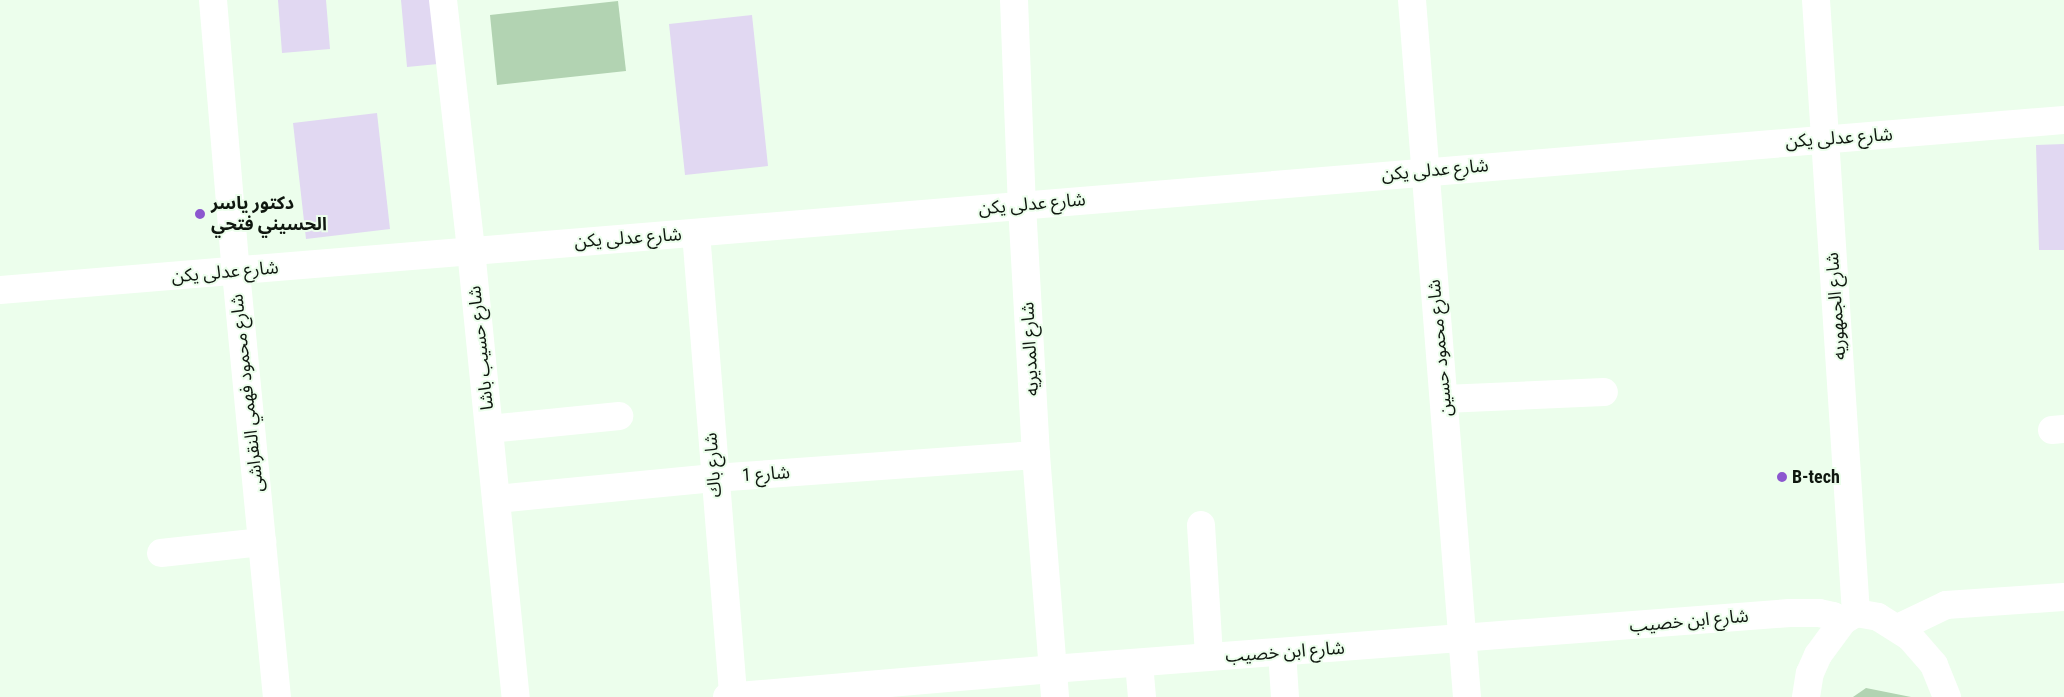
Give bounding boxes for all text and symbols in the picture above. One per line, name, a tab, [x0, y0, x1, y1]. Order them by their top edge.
street label: شارع عدلى يكن	[1785, 123, 1893, 153]
street label: شارع عدلى يكن	[1380, 155, 1490, 185]
street label: شارع عدلى يكن	[977, 189, 1087, 219]
place label: دكتور ياسر الحسيني فتحي	[211, 193, 327, 235]
marker: دكتور ياسر الحسيني فتحي	[193, 207, 207, 221]
street label: شارع عدلى يكن	[574, 223, 682, 253]
street label: شارع الجمهوريه	[1821, 251, 1851, 361]
street label: شارع عدلى يكن	[170, 257, 280, 287]
street label: شارع محمود حسين	[1423, 279, 1457, 417]
street label: شارع حسيب باشا	[464, 285, 498, 411]
street label: شارع محمود فهمي النقراشى	[226, 293, 268, 493]
street label: شارع المديريه	[1017, 301, 1043, 397]
street label: شارع باك	[700, 432, 726, 498]
street label: شارع 1	[741, 462, 791, 486]
place label: B-tech	[1792, 466, 1840, 488]
marker: B-tech	[1776, 471, 1788, 483]
street label: شارع ابن خصيب	[1628, 605, 1750, 637]
street label: شارع ابن خصيب	[1225, 637, 1345, 667]

